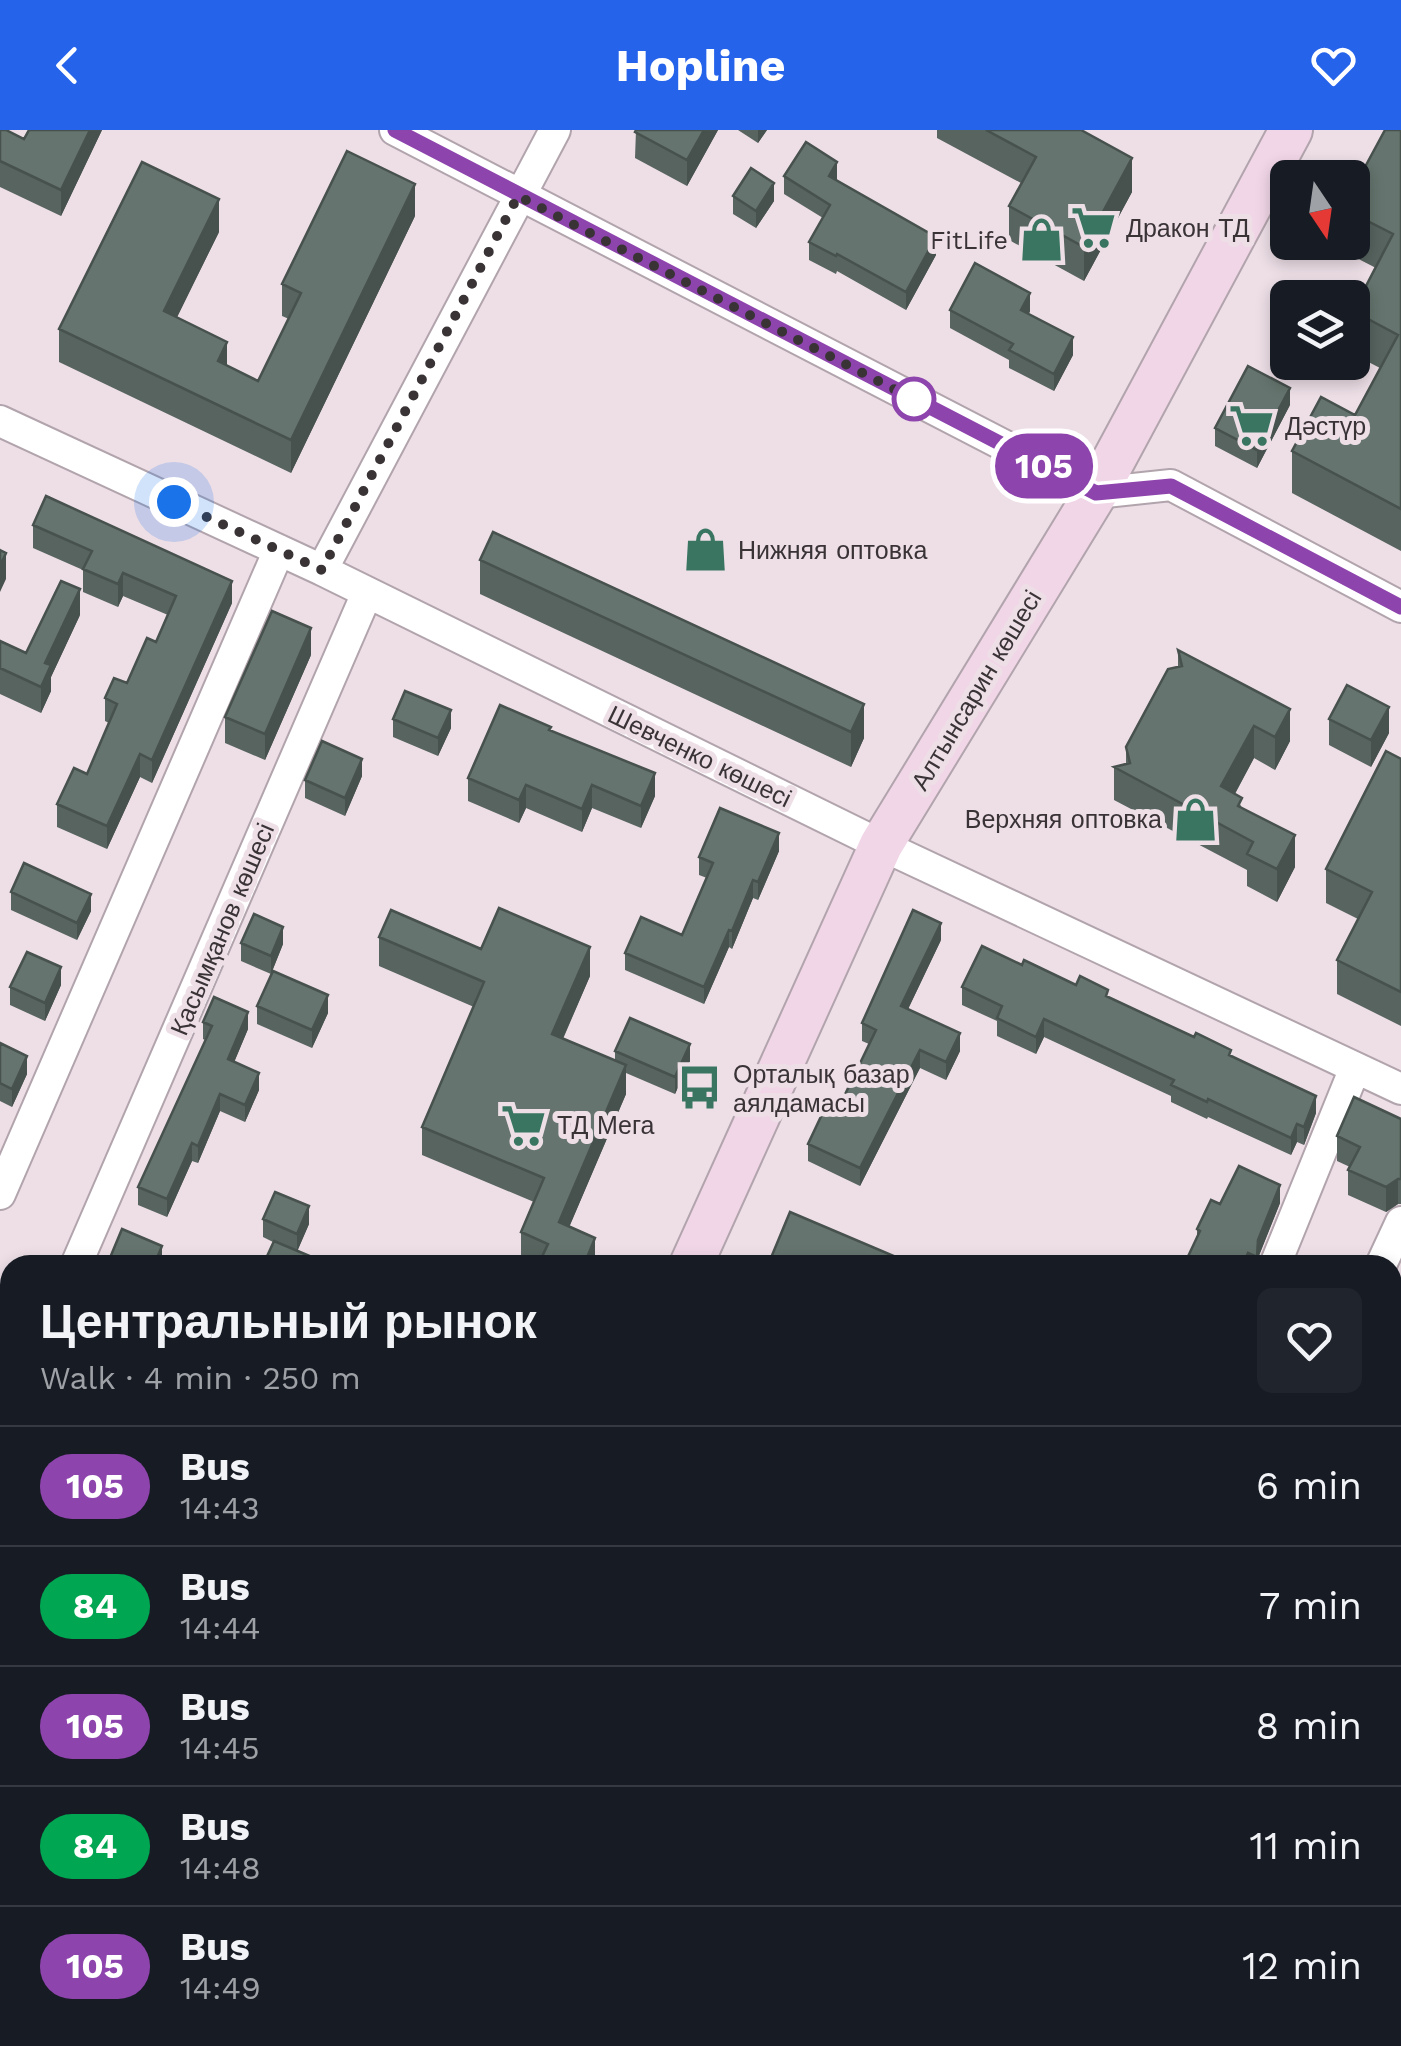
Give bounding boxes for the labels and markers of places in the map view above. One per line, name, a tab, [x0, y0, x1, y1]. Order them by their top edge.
supermarket icon: Дракон ТД	[1069, 204, 1117, 252]
place label: Дракон ТД	[1126, 214, 1250, 243]
shop icon: FitLife	[1017, 216, 1065, 264]
place label: FitLife	[930, 226, 1008, 255]
unlabelled marker	[893, 378, 935, 420]
supermarket icon: Дәстүр	[1228, 402, 1276, 450]
place label: Дәстүр	[1285, 412, 1366, 441]
shop icon: Нижняя оптовка	[681, 526, 729, 574]
place label: Нижняя оптовка	[738, 536, 927, 565]
shop icon: Верхняя оптовка	[1171, 795, 1219, 843]
place label: Верхняя оптовка	[965, 805, 1162, 834]
place label: Орталық базар аялдамасы	[733, 1060, 910, 1118]
bus stop icon: Орталық базар аялдамасы	[676, 1064, 724, 1112]
supermarket icon: ТД Мега	[500, 1101, 548, 1149]
place label: ТД Мега	[557, 1111, 654, 1140]

